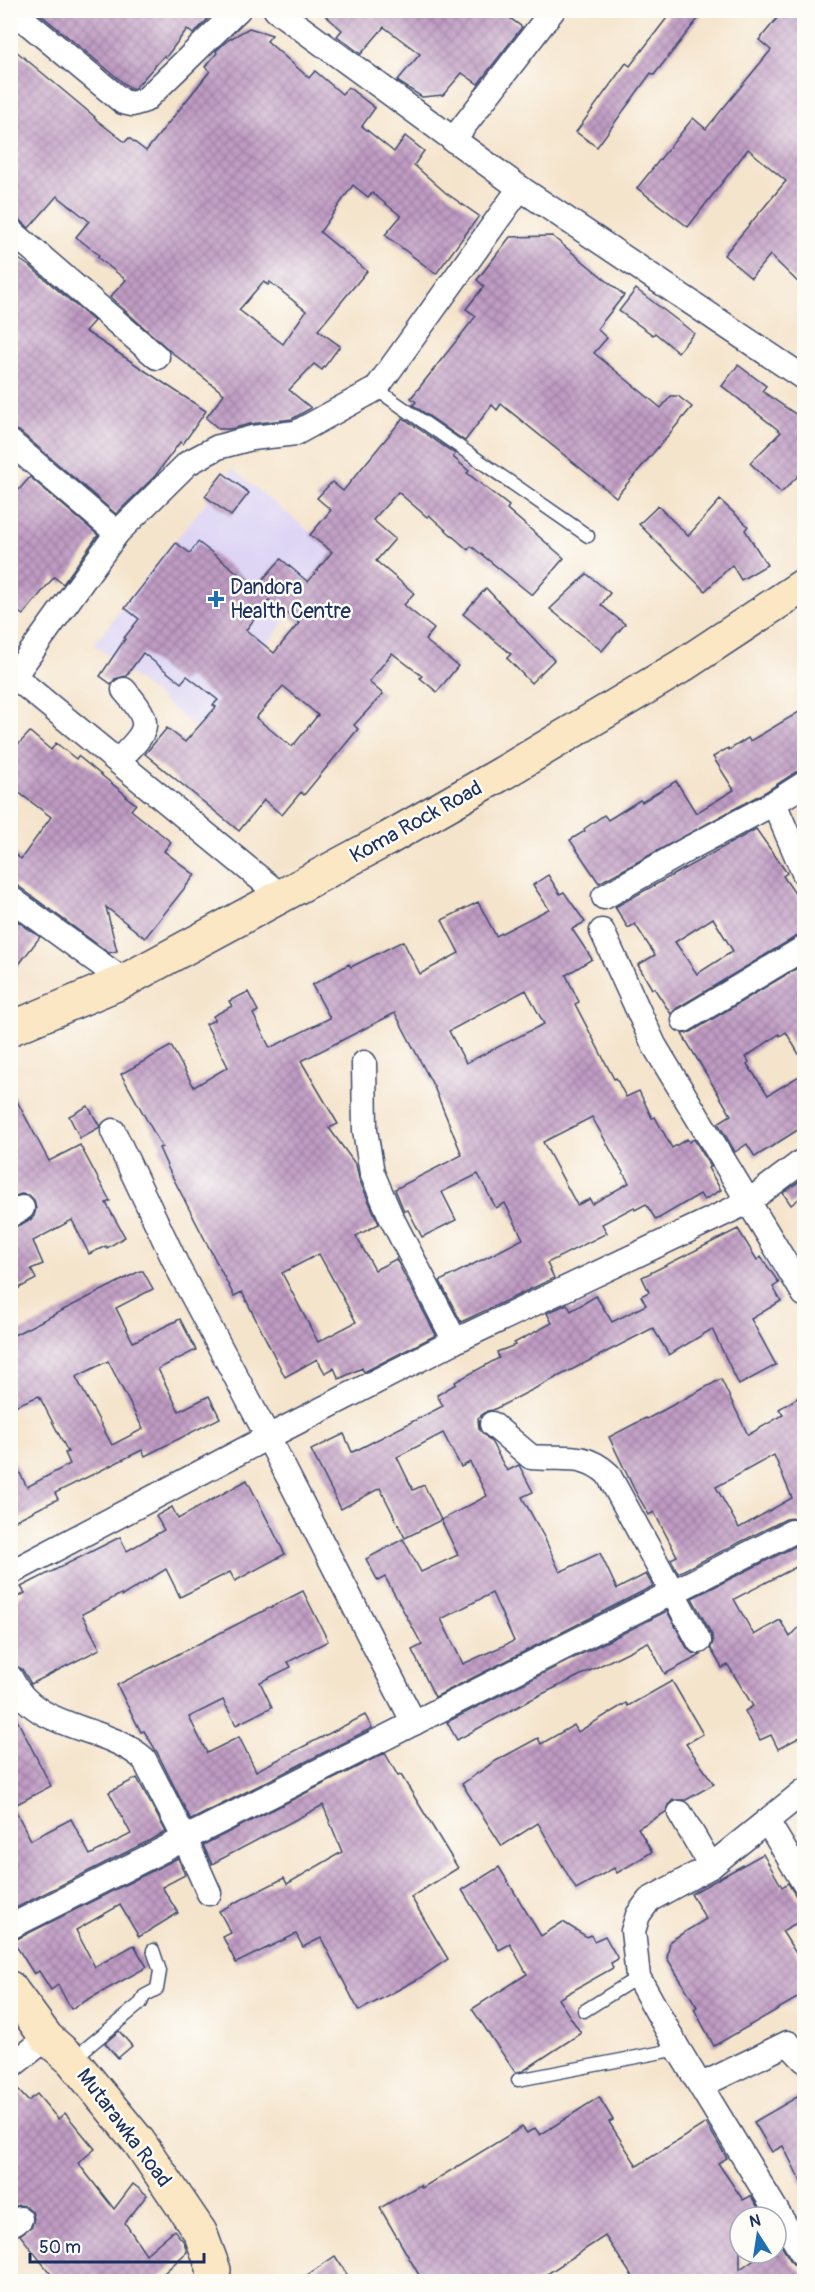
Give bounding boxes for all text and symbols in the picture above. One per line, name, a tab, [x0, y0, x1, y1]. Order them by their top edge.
place label: Dandora Health Centre	[230, 574, 352, 625]
marker: Dandora Health Centre	[207, 590, 225, 608]
street label: Koma Rock Road	[345, 775, 487, 869]
street label: Mutarawka Road	[71, 2063, 177, 2193]
north arrow	[728, 2205, 788, 2265]
text: N	[748, 2210, 763, 2232]
scale bar	[30, 2226, 204, 2264]
text: 50 m	[39, 2236, 81, 2259]

